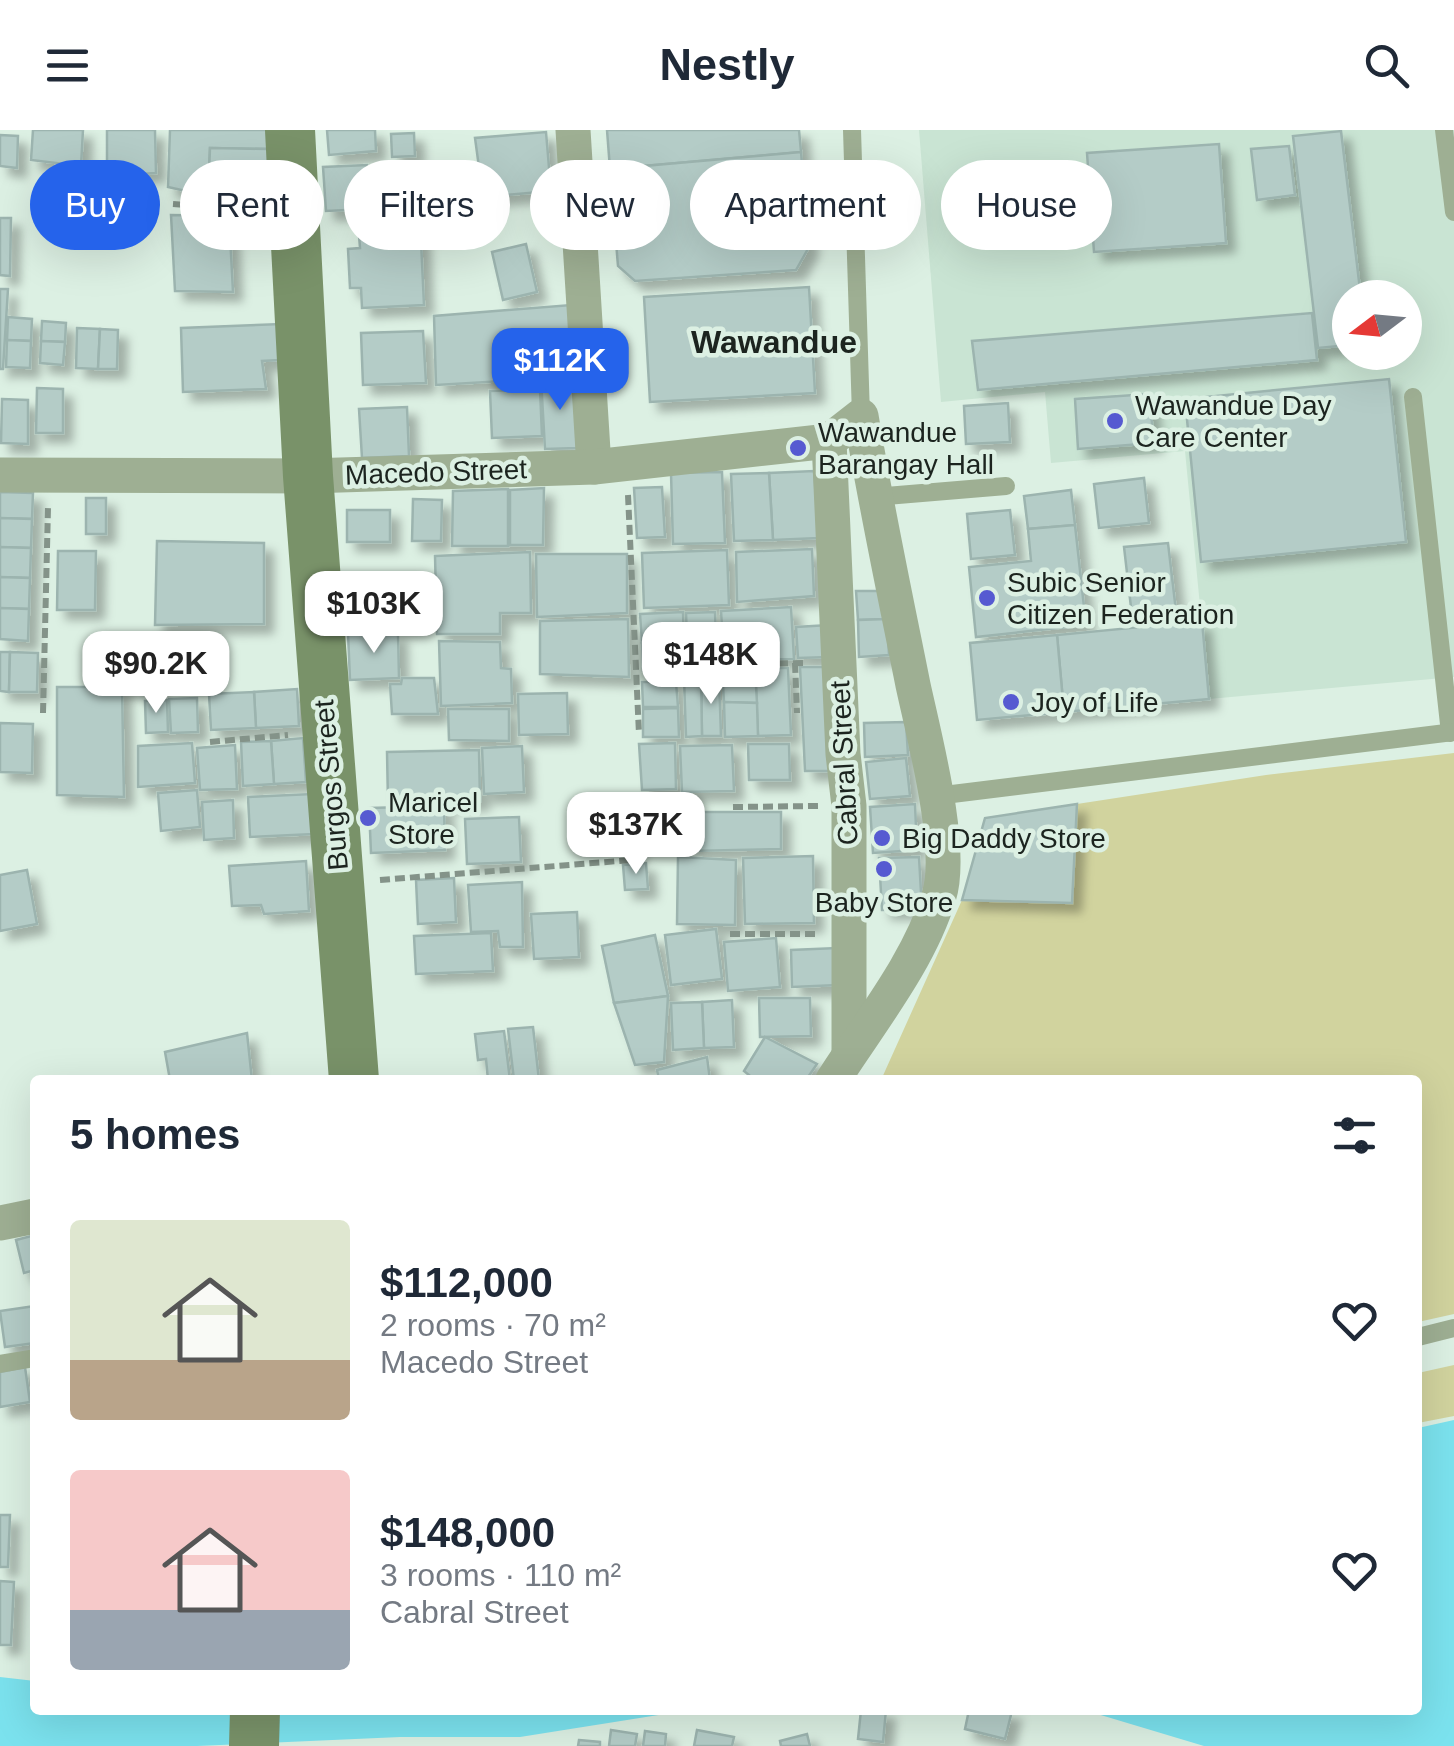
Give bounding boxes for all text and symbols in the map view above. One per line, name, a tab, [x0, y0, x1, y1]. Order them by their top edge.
icon: menu	[40, 38, 95, 93]
icon: search	[1359, 38, 1414, 93]
text: Nestly	[659, 39, 795, 90]
chip: Buy	[30, 160, 160, 250]
chip: Rent	[180, 160, 324, 250]
chip: Filters	[344, 160, 510, 250]
chip: New	[530, 160, 670, 250]
chip: Apartment	[690, 160, 921, 250]
chip: House	[941, 160, 1112, 250]
north arrow	[1332, 280, 1422, 370]
map controls	[1332, 280, 1422, 370]
district label: Wawandue	[691, 324, 857, 360]
pin: $112K	[490, 328, 630, 413]
text: $112K	[514, 342, 606, 378]
place label: Wawandue Day Care Center	[1135, 390, 1332, 453]
marker: Wawandue Day Care Center	[1104, 410, 1126, 432]
place label: Wawandue Barangay Hall	[818, 417, 994, 480]
marker: Wawandue Barangay Hall	[787, 437, 809, 459]
street label: Macedo Street	[344, 453, 528, 491]
place label: Subic Senior Citizen Federation	[1007, 567, 1234, 630]
pin: $103K	[304, 571, 444, 656]
text: $103K	[327, 585, 421, 621]
marker: Subic Senior Citizen Federation	[976, 587, 998, 609]
pin: $148K	[641, 622, 781, 707]
pin: $90.2K	[75, 631, 237, 716]
text: $148K	[664, 636, 758, 672]
text: $90.2K	[104, 645, 208, 681]
street label: Cabral Street	[824, 680, 864, 846]
place label: Joy of Life	[1031, 687, 1159, 718]
marker: Joy of Life	[1000, 691, 1022, 713]
street label: Burgos Street	[308, 698, 354, 872]
place label: Maricel Store	[388, 787, 478, 850]
pin: $137K	[566, 792, 706, 877]
text: $137K	[589, 806, 683, 842]
marker: Maricel Store	[357, 807, 379, 829]
place label: Big Daddy Store	[902, 823, 1106, 854]
marker: Big Daddy Store	[871, 827, 893, 849]
marker: Baby Store	[873, 858, 895, 880]
place label: Baby Store	[815, 887, 953, 918]
icon: filters	[1327, 1108, 1382, 1163]
text: 5 homes	[70, 1111, 240, 1158]
text: $112,000	[380, 1259, 553, 1306]
icon: home	[150, 1260, 270, 1380]
icon: heart	[1327, 1293, 1382, 1348]
text: 2 rooms · 70 m²	[380, 1307, 606, 1343]
text: Macedo Street	[380, 1344, 588, 1380]
text: $148,000	[380, 1509, 555, 1556]
icon: home	[150, 1510, 270, 1630]
icon: heart	[1327, 1543, 1382, 1598]
text: 3 rooms · 110 m²	[380, 1557, 621, 1593]
text: Cabral Street	[380, 1594, 569, 1630]

